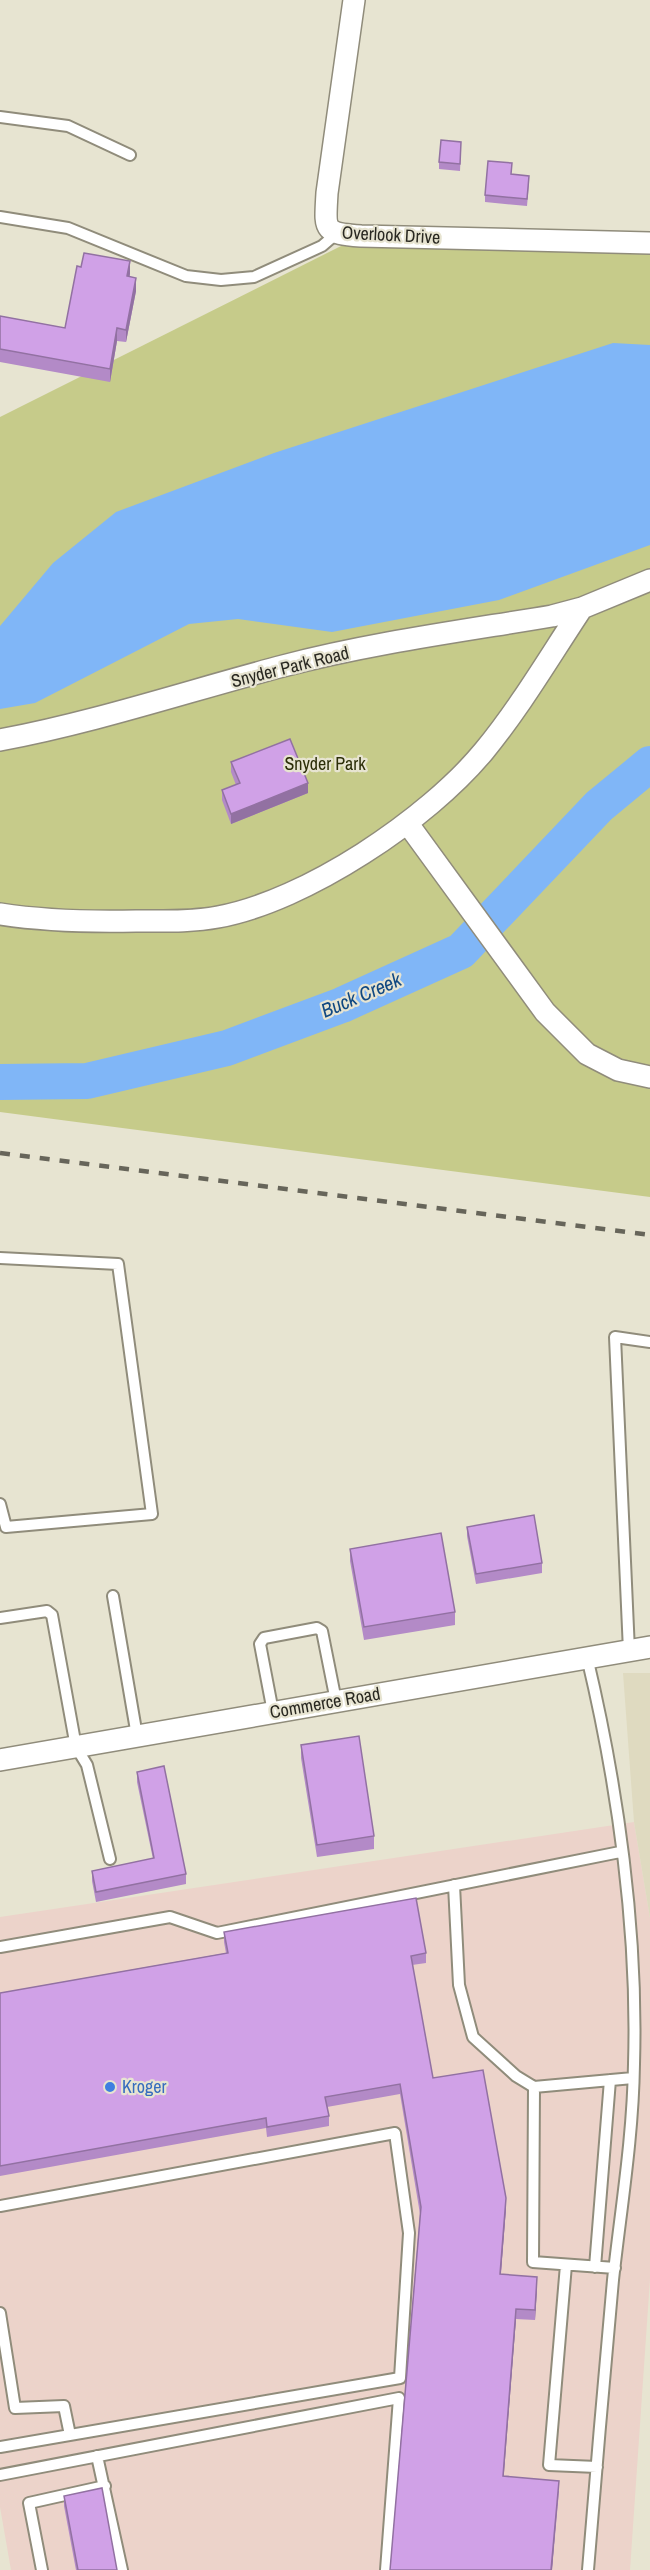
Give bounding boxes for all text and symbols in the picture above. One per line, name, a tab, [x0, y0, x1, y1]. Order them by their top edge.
street label: Overlook Drive	[341, 219, 441, 250]
street label: Snyder Park Road	[228, 640, 351, 693]
park label: Snyder Park	[284, 751, 366, 776]
water label: Buck Creek	[317, 965, 406, 1024]
street label: Commerce Road	[268, 1681, 382, 1725]
place label: Kroger	[122, 2074, 166, 2099]
marker: Kroger	[103, 2080, 117, 2094]

